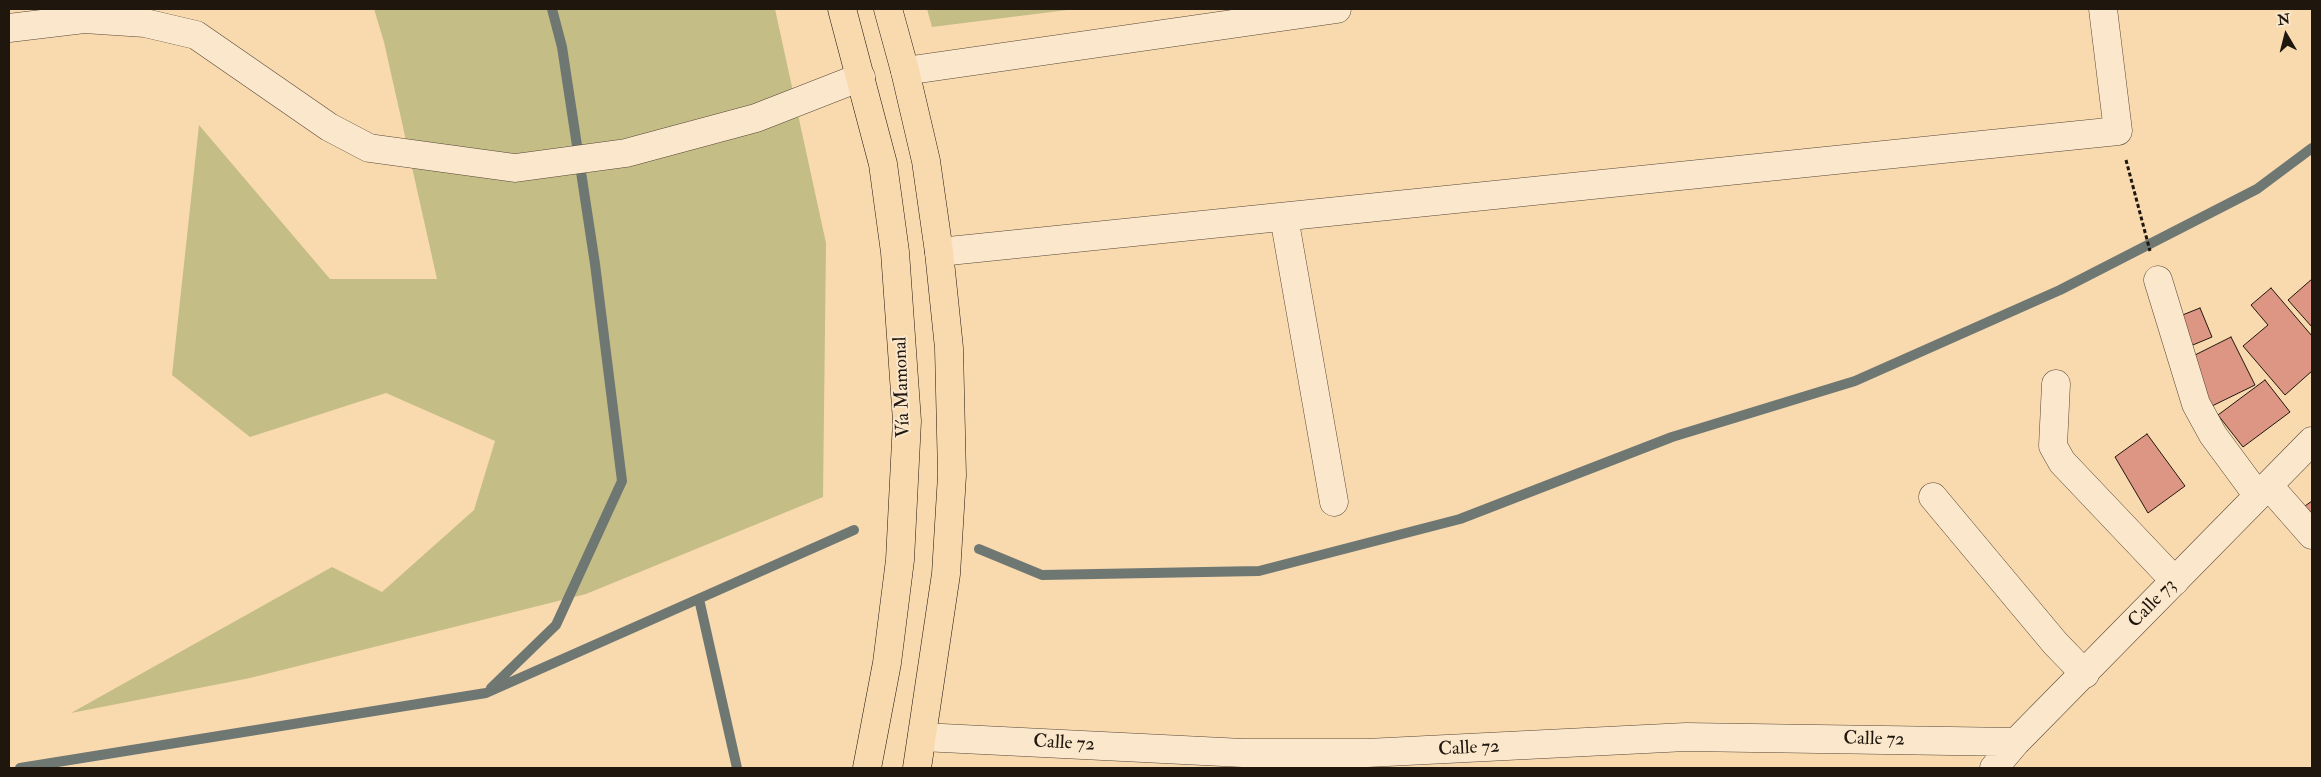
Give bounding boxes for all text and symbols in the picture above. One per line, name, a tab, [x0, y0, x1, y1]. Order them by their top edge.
north arrow	[2261, 10, 2311, 60]
text: N	[2276, 10, 2291, 29]
street label: Vía Mamonal	[890, 336, 916, 438]
street label: Calle 73	[2124, 575, 2182, 633]
street label: Calle 72	[1843, 728, 1905, 752]
street label: Calle 72	[1033, 731, 1095, 757]
street label: Calle 72	[1438, 736, 1500, 762]

